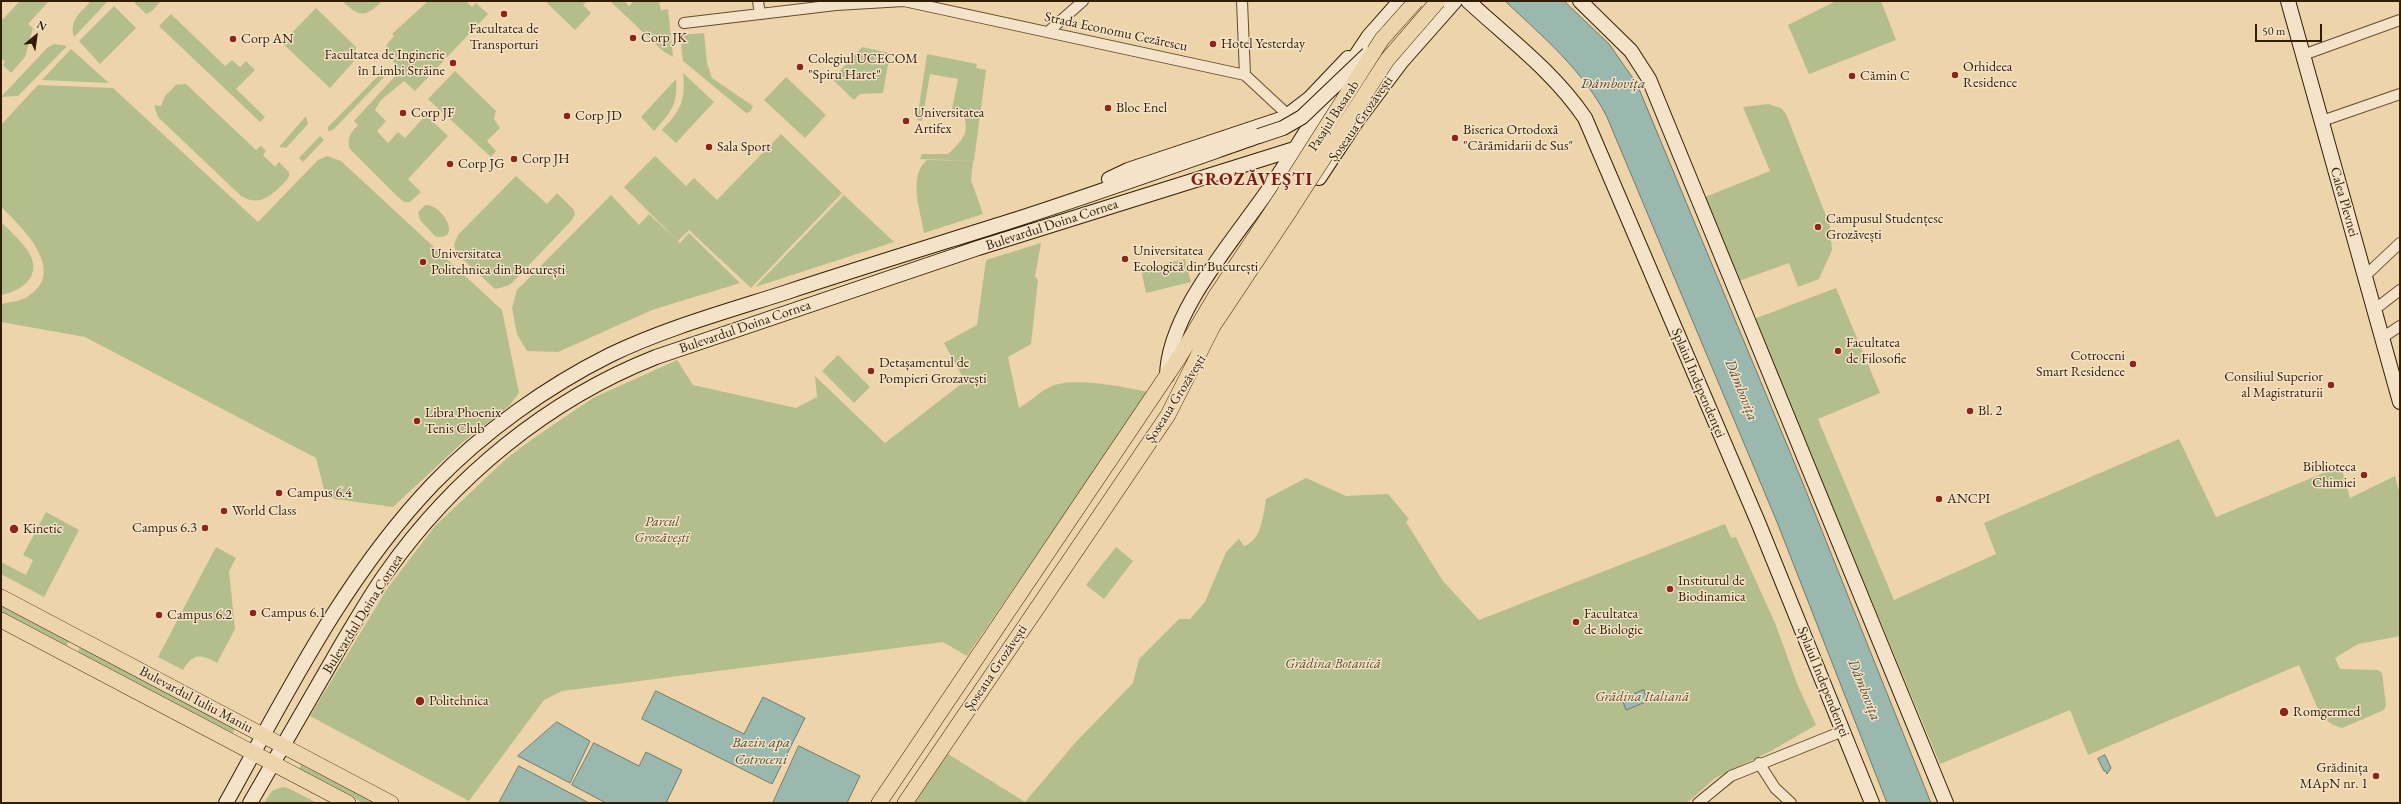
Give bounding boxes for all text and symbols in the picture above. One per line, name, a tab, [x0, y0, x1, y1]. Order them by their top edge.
marker: Facultatea de Transporturi	[499, 9, 509, 19]
street label: Strada Economu Cezărescu	[1043, 9, 1189, 55]
north arrow	[16, 16, 56, 56]
scale bar	[2257, 16, 2324, 42]
text: N	[35, 17, 49, 34]
place label: Facultatea de Transporturi	[469, 21, 539, 54]
text: 50 m	[2262, 23, 2285, 39]
place label: Corp JK	[641, 30, 687, 46]
place label: Corp AN	[241, 31, 293, 47]
marker: Corp JK	[628, 33, 638, 43]
marker: Corp AN	[228, 34, 238, 44]
place label: Hotel Yesterday	[1221, 36, 1305, 52]
marker: Hotel Yesterday	[1208, 39, 1218, 49]
place label: Facultatea de Inginerie în Limbi Străine	[325, 47, 445, 80]
place label: Colegiul UCECOM "Spiru Haret"	[808, 51, 918, 84]
marker: Facultatea de Inginerie în Limbi Străine	[448, 58, 458, 68]
place label: Orhideea Residence	[1963, 59, 2017, 92]
marker: Colegiul UCECOM "Spiru Haret"	[795, 62, 805, 72]
place label: Cămin C	[1860, 68, 1910, 84]
marker: Orhideea Residence	[1950, 70, 1960, 80]
marker: Cămin C	[1847, 71, 1857, 81]
street label: Șoseaua Grozăvești	[1325, 73, 1397, 165]
water label: Dâmbovița	[1581, 75, 1645, 93]
street label: Pasajul Basarab	[1305, 78, 1363, 154]
place label: Bloc Enel	[1116, 100, 1167, 116]
marker: Bloc Enel	[1103, 103, 1113, 113]
place label: Corp JF	[411, 105, 455, 121]
place label: Universitatea Artifex	[914, 105, 984, 138]
marker: Corp JF	[398, 108, 408, 118]
place label: Corp JD	[575, 108, 622, 124]
marker: Corp JD	[562, 111, 572, 121]
marker: Universitatea Artifex	[901, 116, 911, 126]
place label: Biserica Ortodoxă "Cărămidarii de Sus"	[1463, 122, 1573, 154]
marker: Biserica Ortodoxă "Cărămidarii de Sus"	[1450, 133, 1460, 143]
place label: Sala Sport	[717, 139, 771, 155]
marker: Sala Sport	[704, 142, 714, 152]
place label: Corp JH	[522, 151, 570, 167]
marker: Corp JH	[509, 154, 519, 164]
place label: Corp JG	[458, 156, 505, 172]
marker: Corp JG	[445, 159, 455, 169]
street label: Calea Plevnei	[2326, 165, 2362, 239]
district label: GROZĂVEŞTI	[1191, 169, 1313, 191]
street label: Bulevardul Doina Cornea	[984, 196, 1120, 254]
place label: Campusul Studențesc Grozăvești	[1826, 211, 1943, 244]
marker: Campusul Studențesc Grozăvești	[1813, 222, 1823, 232]
place label: Universitatea Ecologică din București	[1133, 243, 1258, 276]
place label: Universitatea Politehnica din București	[431, 246, 565, 278]
marker: Universitatea Ecologică din București	[1120, 254, 1130, 264]
marker: Universitatea Politehnica din București	[418, 257, 428, 267]
street label: Bulevardul Doina Cornea	[677, 297, 813, 357]
street label: Splaiul Independenței	[1667, 326, 1729, 440]
place label: Facultatea de Filosofie	[1846, 335, 1906, 368]
marker: Facultatea de Filosofie	[1833, 346, 1843, 356]
place label: Cotroceni Smart Residence	[2036, 348, 2125, 380]
street label: Șoseaua Grozăvești	[1142, 352, 1210, 446]
place label: Detașamentul de Pompieri Grozavești	[879, 355, 987, 388]
water label: Dâmbovița	[1721, 357, 1761, 423]
marker: Cotroceni Smart Residence	[2128, 359, 2138, 369]
marker: Detașamentul de Pompieri Grozavești	[866, 366, 876, 376]
place label: Consiliul Superior al Magistraturii	[2224, 369, 2323, 402]
marker: Consiliul Superior al Magistraturii	[2326, 380, 2336, 390]
place label: Bl. 2	[1978, 403, 2002, 419]
place label: Libra Phoenix Tenis Club	[425, 405, 501, 438]
marker: Bl. 2	[1965, 406, 1975, 416]
marker: Libra Phoenix Tenis Club	[412, 416, 422, 426]
place label: Biblioteca Chimiei	[2303, 459, 2356, 492]
marker: Biblioteca Chimiei	[2359, 470, 2369, 480]
place label: Campus 6.4	[287, 485, 352, 501]
marker: Campus 6.4	[274, 488, 284, 498]
place label: ANCPI	[1947, 491, 1990, 507]
marker: ANCPI	[1934, 494, 1944, 504]
place label: World Class	[232, 503, 296, 519]
marker: World Class	[219, 506, 229, 516]
park label: Parcul Grozăvești	[634, 514, 690, 546]
place label: Campus 6.3	[132, 520, 197, 536]
place label: Kinetic	[23, 521, 62, 537]
marker: Kinetic	[8, 523, 20, 535]
marker: Campus 6.3	[200, 523, 210, 533]
street label: Bulevardul Doina Cornea	[319, 551, 407, 677]
place label: Institutul de Biodinamica	[1678, 573, 1745, 606]
marker: Institutul de Biodinamica	[1665, 584, 1675, 594]
place label: Campus 6.1	[261, 605, 326, 621]
place label: Facultatea de Biologie	[1584, 606, 1643, 638]
place label: Campus 6.2	[167, 607, 232, 623]
marker: Campus 6.1	[248, 608, 258, 618]
marker: Campus 6.2	[154, 610, 164, 620]
marker: Facultatea de Biologie	[1571, 617, 1581, 627]
street label: Șoseaua Grozăvești	[961, 622, 1031, 714]
street label: Splaiul Independenței	[1793, 624, 1853, 740]
park label: Grădina Botanică	[1285, 656, 1381, 672]
water label: Dâmbovița	[1844, 657, 1884, 723]
street label: Bulevardul Iuliu Maniu	[136, 663, 256, 737]
park label: Grădina Italiană	[1595, 689, 1689, 705]
place label: Politehnica	[429, 693, 488, 709]
marker: Politehnica	[414, 695, 426, 707]
place label: Romgermed	[2293, 704, 2360, 720]
marker: Romgermed	[2278, 706, 2290, 718]
water label: Bazin apa Cotroceni	[732, 734, 790, 769]
place label: Grădinița MApN nr. 1	[2300, 760, 2368, 792]
marker: Grădinița MApN nr. 1	[2371, 771, 2381, 781]

